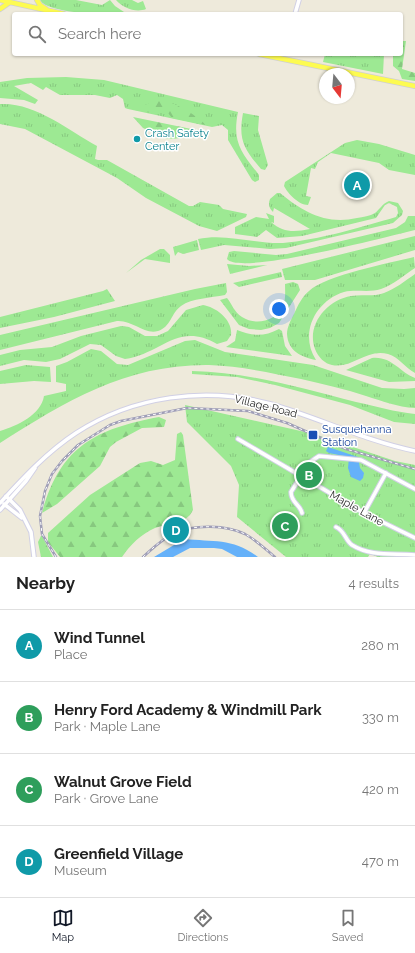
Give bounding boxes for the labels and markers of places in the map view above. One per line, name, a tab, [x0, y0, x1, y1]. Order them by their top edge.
place label: Crash Safety Center	[145, 127, 209, 153]
marker: Crash Safety Center	[132, 134, 142, 144]
pin: A	[344, 170, 370, 200]
place label: Susquehanna Station	[322, 423, 392, 449]
marker: Susquehanna Station	[307, 429, 319, 441]
pin: B	[296, 460, 322, 490]
pin: C	[272, 511, 298, 541]
pin: D	[163, 515, 189, 545]

